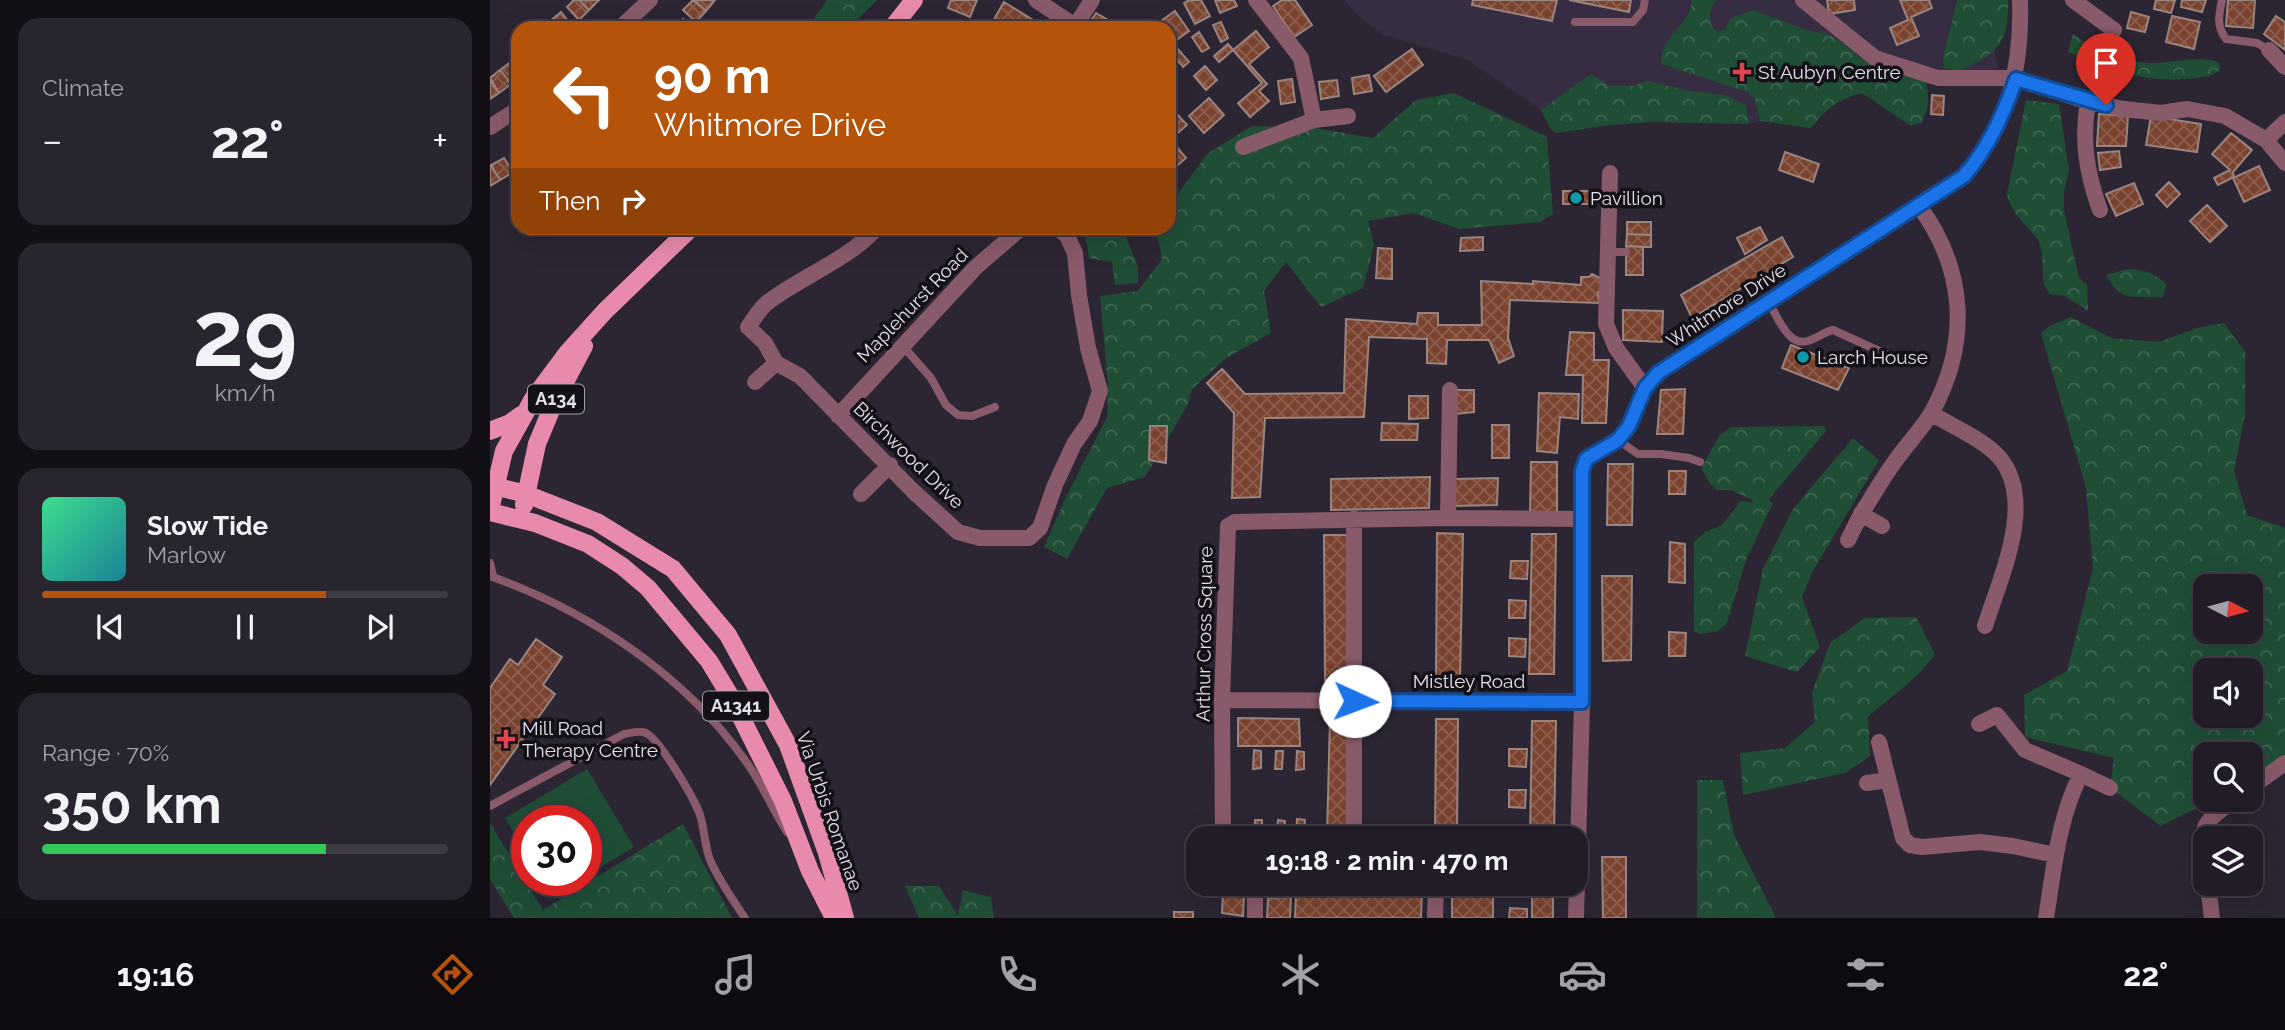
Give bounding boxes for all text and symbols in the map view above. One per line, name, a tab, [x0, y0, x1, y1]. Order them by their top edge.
pin	[2076, 33, 2136, 105]
icon: arrive	[2087, 44, 2125, 82]
text: 90 m	[654, 47, 770, 104]
icon: left	[539, 49, 630, 140]
place label: St Aubyn Centre	[1758, 61, 1901, 83]
marker: St Aubyn Centre	[1732, 62, 1752, 82]
text: Climate	[42, 74, 124, 101]
text: Whitmore Drive	[654, 106, 886, 143]
text: 22°	[211, 109, 284, 170]
text: −	[42, 118, 62, 163]
text: +	[432, 118, 448, 163]
icon: right	[614, 182, 652, 220]
text: Then	[539, 186, 600, 216]
place label: Pavillion	[1590, 187, 1663, 209]
marker: Pavillion	[1568, 190, 1584, 206]
street label: Maplehurst Road	[852, 243, 972, 367]
street label: Whitmore Drive	[1662, 258, 1790, 352]
text: 29	[193, 280, 297, 387]
place label: Larch House	[1817, 346, 1928, 368]
marker: Larch House	[1795, 349, 1811, 365]
text: km/h	[215, 379, 275, 406]
road number: A134	[528, 384, 584, 414]
street label: Birchwood Drive	[850, 397, 968, 513]
text: Slow Tide	[147, 511, 268, 541]
text: Marlow	[147, 541, 226, 568]
street label: Arthur Cross Square	[1191, 546, 1217, 722]
north arrow	[2193, 574, 2263, 644]
map controls	[2193, 574, 2263, 896]
icon: previous	[91, 608, 129, 646]
icon: pause	[226, 608, 264, 646]
icon: next	[361, 608, 399, 646]
button: sound	[2193, 658, 2263, 728]
position arrow	[1318, 664, 1392, 738]
street label: Mistley Road	[1413, 670, 1525, 692]
road number: A1341	[703, 692, 769, 720]
place label: Mill Road Therapy Centre	[522, 717, 658, 761]
marker: Mill Road Therapy Centre	[496, 729, 516, 749]
street label: Via Urbis Romanae	[792, 729, 868, 893]
text: Range · 70%	[42, 739, 169, 766]
button: search	[2193, 742, 2263, 812]
text: 350 km	[42, 774, 222, 835]
speed limit sign: 30	[511, 805, 602, 896]
button: layers	[2193, 826, 2263, 896]
text: 19:18 · 2 min · 470 m	[1265, 846, 1509, 876]
icon: directions	[428, 950, 477, 999]
icon: music	[711, 950, 760, 999]
icon: phone	[993, 950, 1042, 999]
icon: climate	[1276, 950, 1325, 999]
icon: car	[1558, 950, 1607, 999]
icon: filters	[1841, 950, 1890, 999]
text: 19:16	[117, 956, 195, 993]
text: 22°	[2123, 956, 2168, 993]

